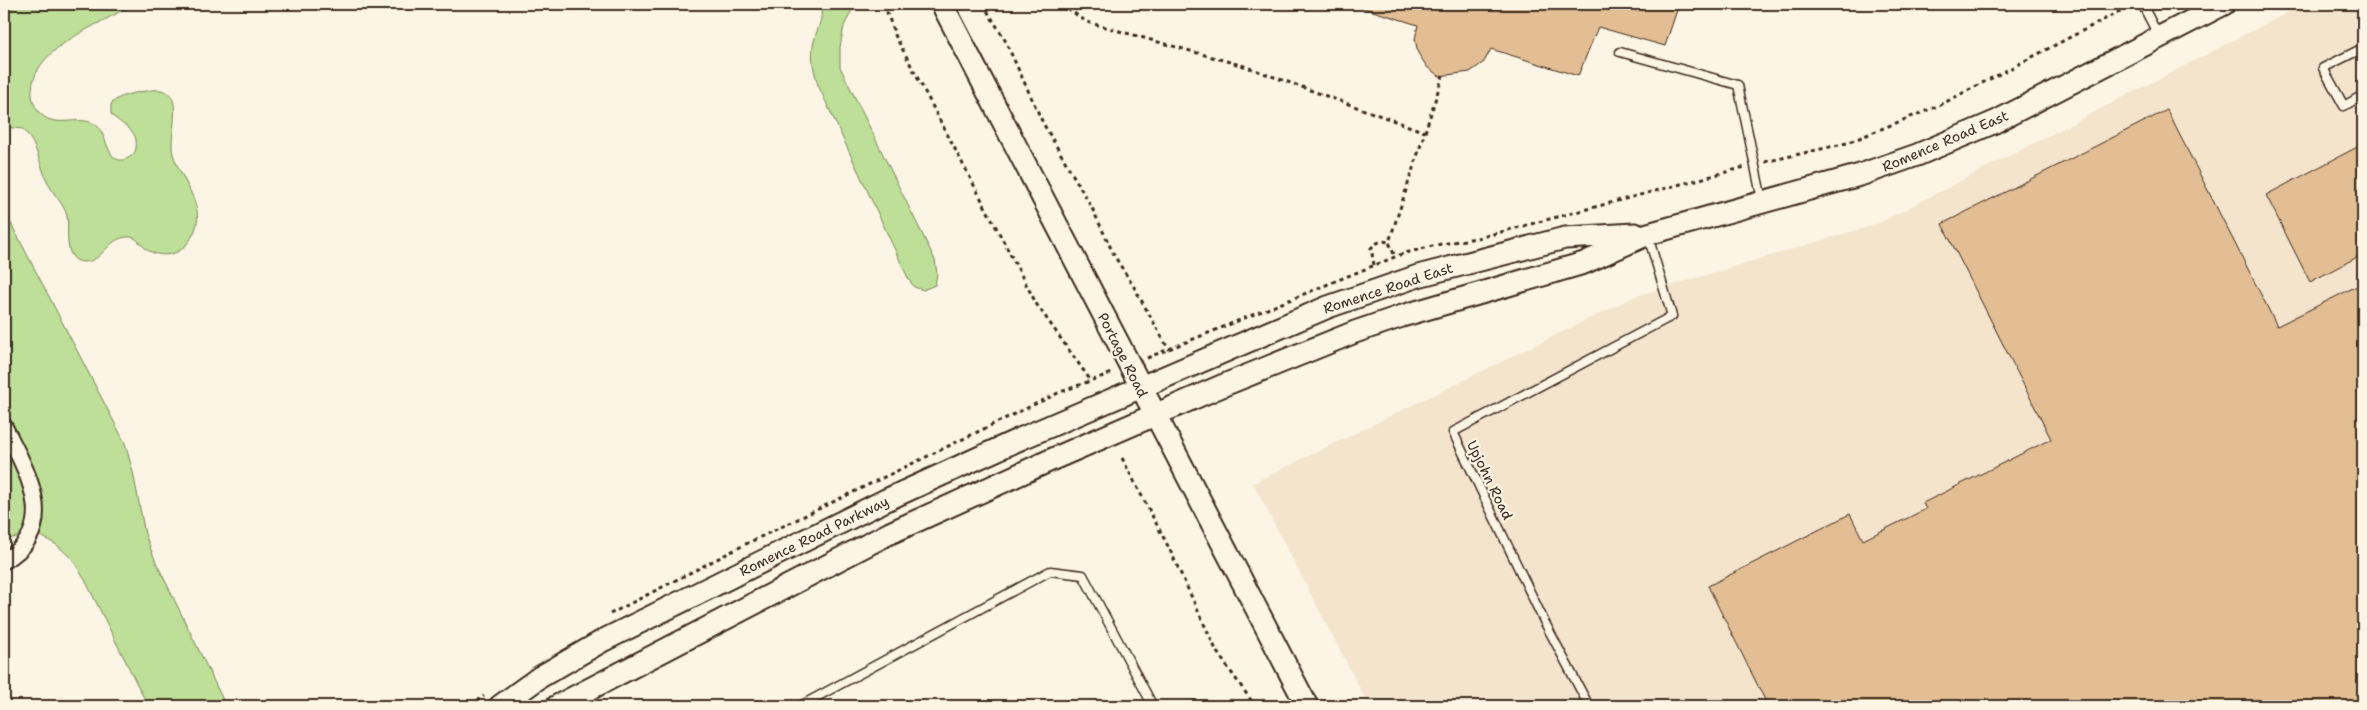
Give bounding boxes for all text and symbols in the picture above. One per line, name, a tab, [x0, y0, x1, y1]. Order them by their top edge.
street label: Romence Road East	[1879, 106, 2011, 176]
street label: Romence Road East	[1321, 259, 1455, 317]
street label: Portage Road	[1094, 310, 1152, 401]
street label: Upjohn Road	[1463, 437, 1517, 523]
street label: Romence Road Parkway	[736, 492, 892, 580]

